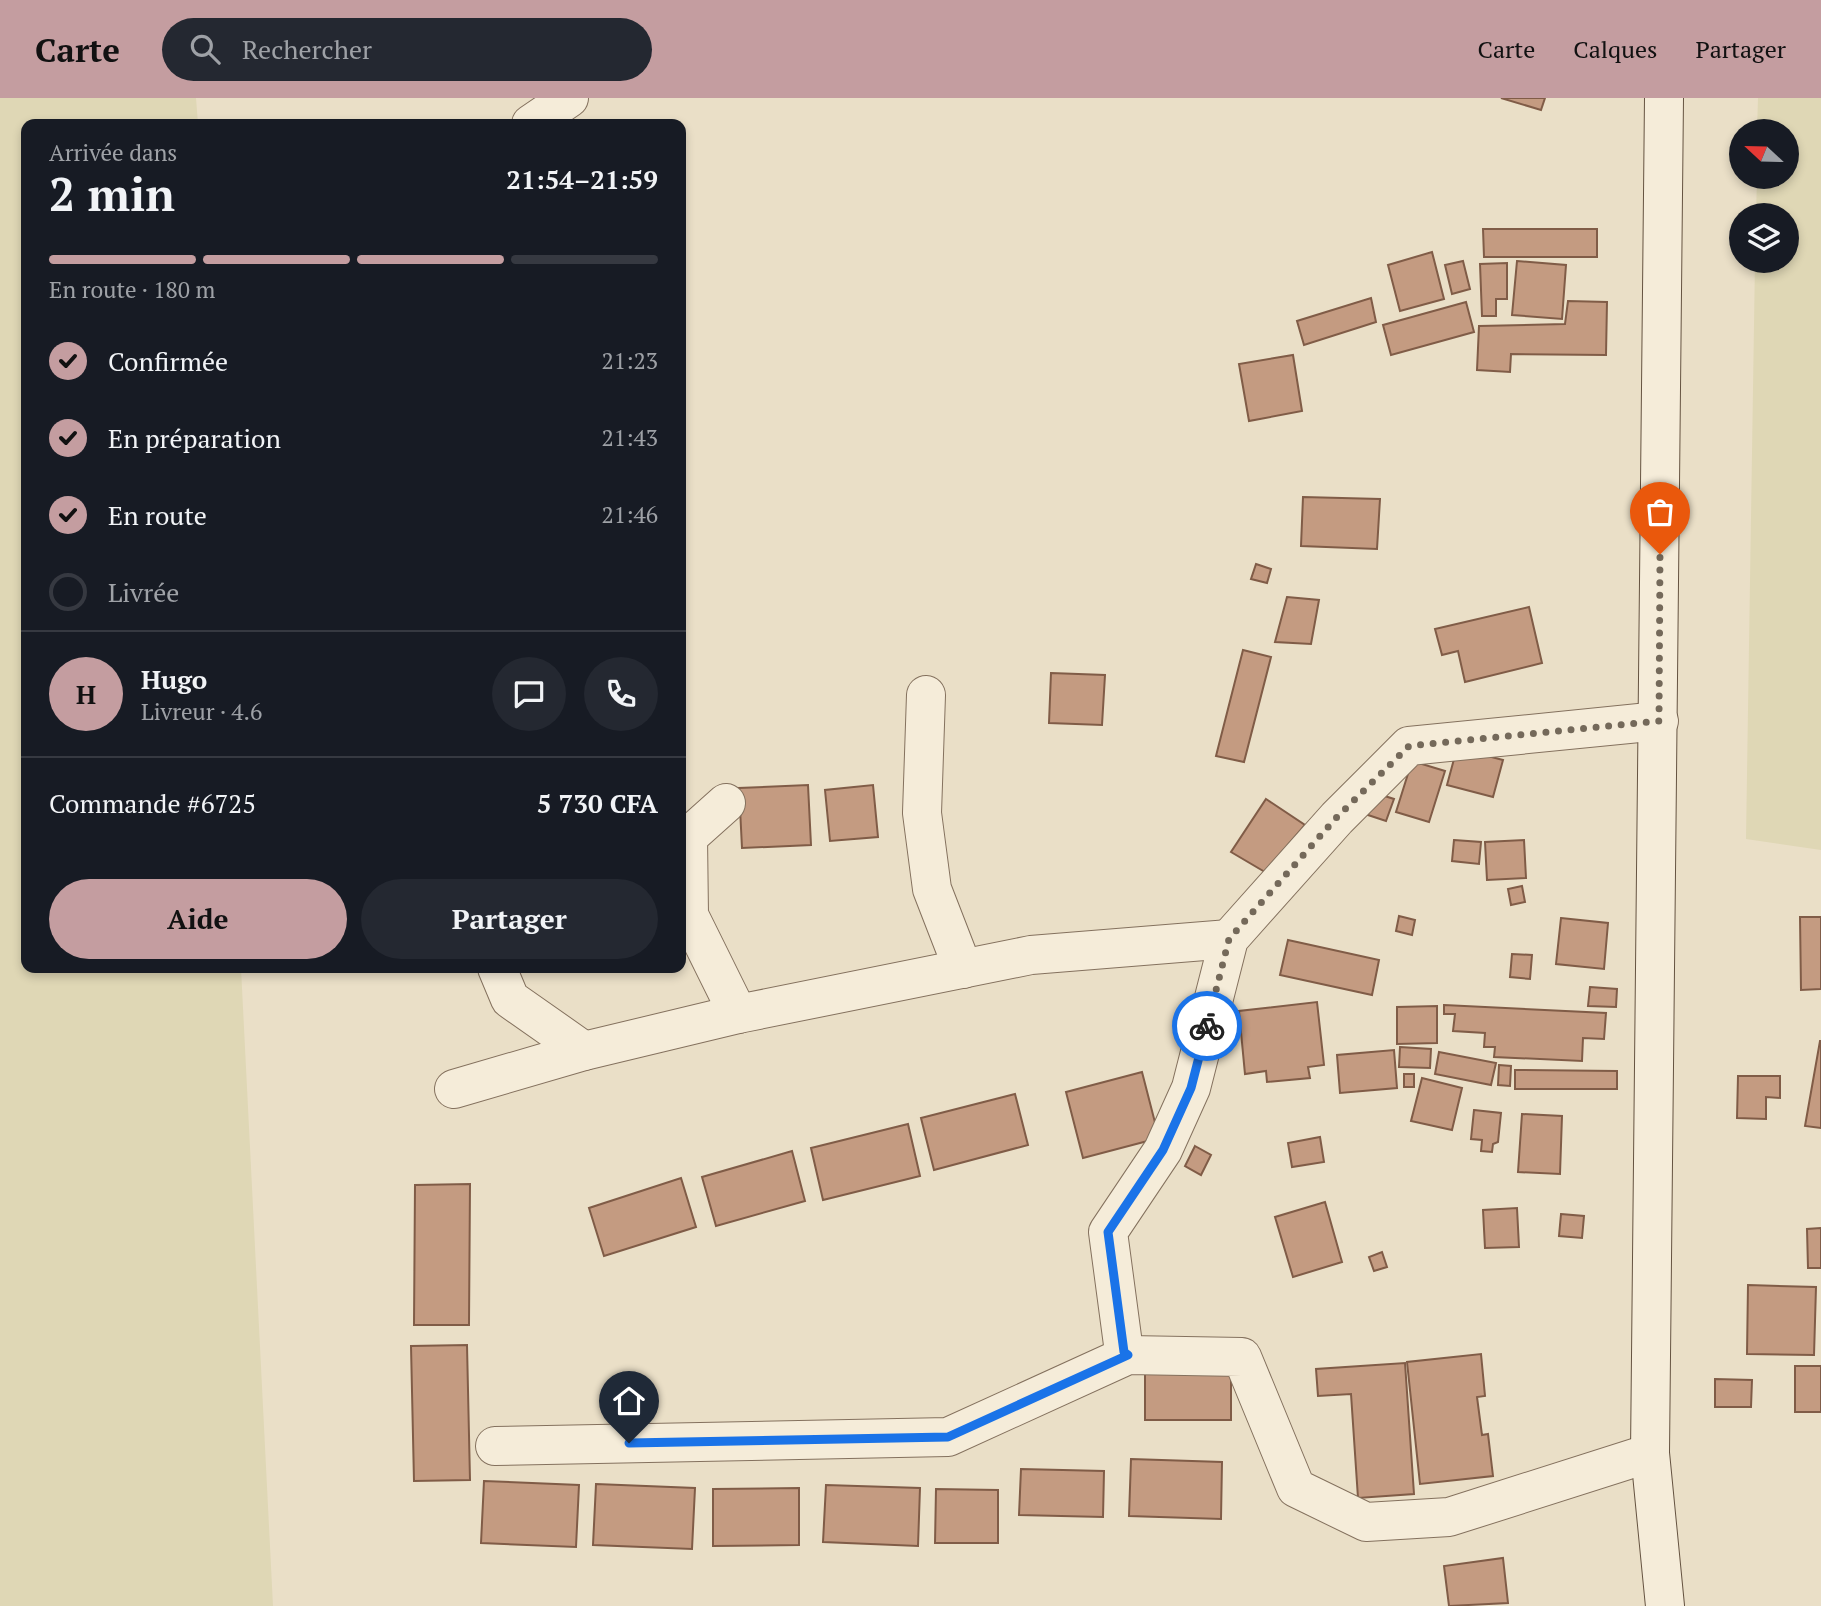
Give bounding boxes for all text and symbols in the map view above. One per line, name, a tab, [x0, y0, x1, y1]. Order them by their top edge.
search box	[162, 18, 652, 81]
text: Carte	[35, 28, 120, 71]
icon: search	[186, 30, 224, 68]
text: Rechercher	[242, 32, 372, 66]
text: Carte	[1477, 33, 1535, 65]
text: Calques	[1573, 33, 1657, 65]
text: Partager	[1695, 33, 1786, 65]
north arrow	[1729, 119, 1799, 189]
map controls	[1729, 119, 1799, 273]
text: Arrivée dans	[49, 137, 177, 168]
text: 21:54–21:59	[506, 162, 658, 196]
text: 2 min	[49, 163, 175, 224]
button: layers	[1729, 203, 1799, 273]
text: En route · 180 m	[49, 274, 215, 305]
icon: check	[49, 342, 87, 380]
text: Confirmée	[108, 344, 228, 378]
text: 21:23	[601, 345, 658, 376]
icon: check	[49, 419, 87, 457]
text: En préparation	[108, 421, 281, 455]
text: 21:43	[601, 422, 658, 453]
pin	[1630, 482, 1690, 554]
icon: bag	[1641, 493, 1679, 531]
icon: check	[49, 496, 87, 534]
text: En route	[108, 498, 207, 532]
text: 21:46	[601, 499, 658, 530]
text: Livrée	[108, 575, 179, 609]
button: chat	[492, 657, 566, 731]
button: phone	[584, 657, 658, 731]
text: Hugo	[141, 662, 207, 696]
text: H	[76, 677, 96, 711]
text: Livreur · 4.6	[141, 696, 262, 727]
text: Commande #6725	[49, 786, 256, 820]
text: 5 730 CFA	[537, 786, 658, 820]
button: Aide	[49, 879, 347, 959]
button: Partager	[361, 879, 658, 959]
courier	[1172, 991, 1242, 1061]
icon: bike	[1188, 1007, 1226, 1045]
pin	[599, 1371, 659, 1443]
icon: home	[610, 1382, 648, 1420]

